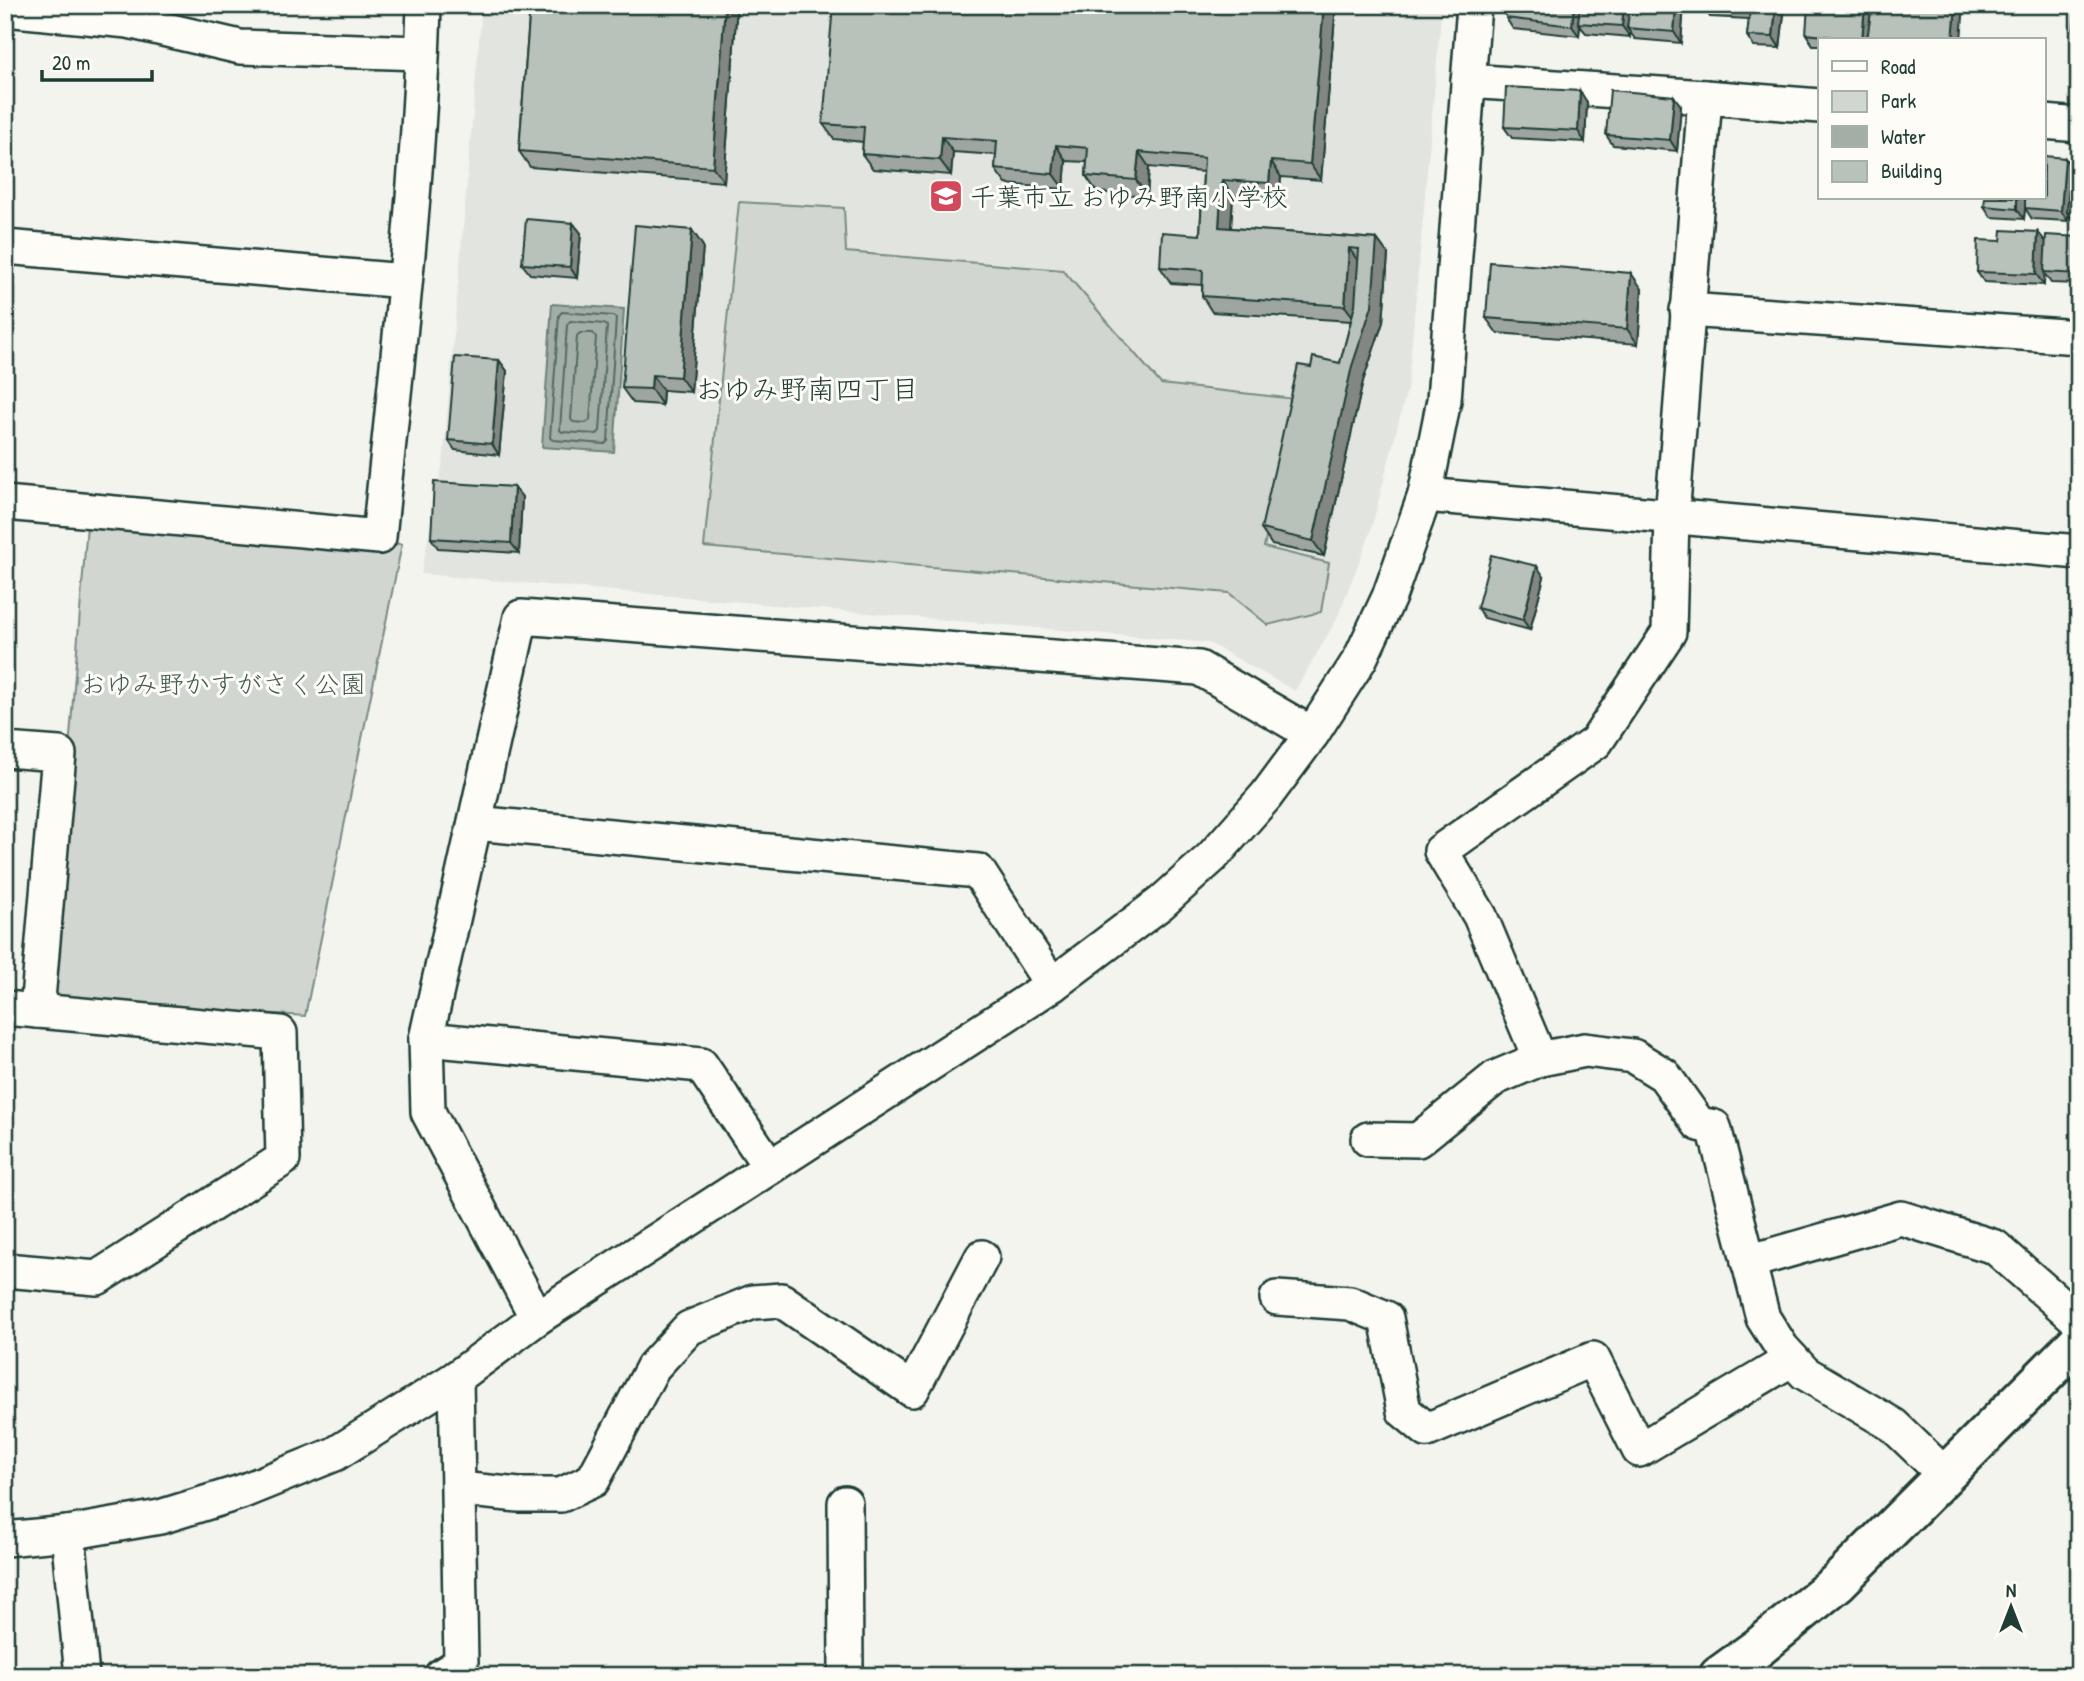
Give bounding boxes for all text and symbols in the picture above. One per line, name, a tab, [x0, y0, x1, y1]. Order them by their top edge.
scale bar	[42, 38, 152, 82]
legend	[1818, 38, 2046, 200]
text: 20 m	[52, 48, 90, 77]
text: Road	[1881, 52, 1915, 81]
text: Park	[1881, 86, 1916, 115]
text: Water	[1881, 122, 1926, 151]
text: Building	[1881, 156, 1942, 185]
school or university icon: 千葉市立 おゆみ野南小学校	[927, 177, 965, 215]
place label: 千葉市立 おゆみ野南小学校	[970, 179, 1288, 214]
district label: おゆみ野南四丁目	[695, 370, 919, 408]
park label: おゆみ野かすがさく公園	[80, 666, 366, 701]
north arrow	[1976, 1572, 2046, 1642]
text: N	[2006, 1577, 2016, 1603]

